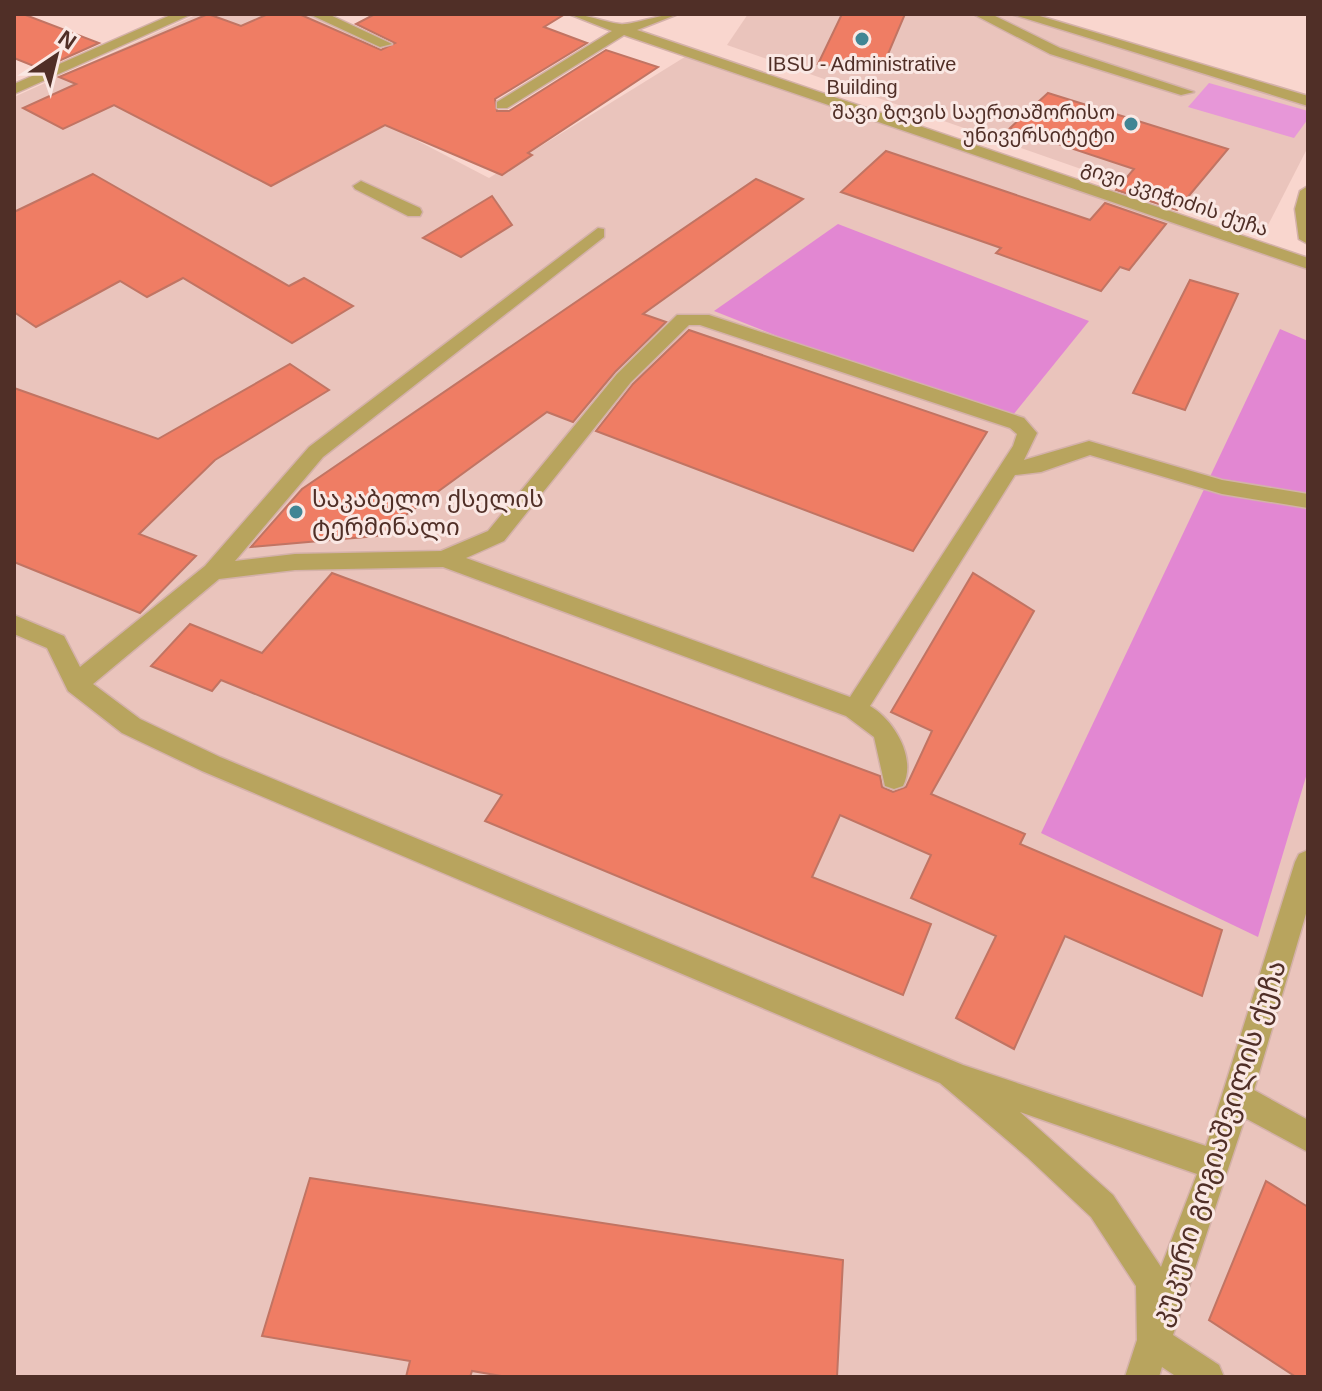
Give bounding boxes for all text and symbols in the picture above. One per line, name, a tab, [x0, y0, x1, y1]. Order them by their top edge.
north arrow	[16, 16, 96, 96]
text: N	[54, 25, 81, 55]
marker: IBSU - Administrative Building	[853, 30, 871, 48]
place label: IBSU - Administrative Building	[768, 53, 956, 98]
place label: შავი ზღვის საერთაშორისო უნივერსიტეტი	[832, 101, 1115, 147]
marker: შავი ზღვის საერთაშორისო უნივერსიტეტი	[1122, 115, 1140, 133]
street label: გივი კვიჭიძის ქუჩა	[1078, 156, 1271, 241]
place label: საკაბელო ქსელის ტერმინალი	[312, 485, 544, 541]
marker: საკაბელო ქსელის ტერმინალი	[287, 503, 305, 521]
street label: კუკური გოგიაშვილის ქუჩა	[1144, 956, 1293, 1330]

